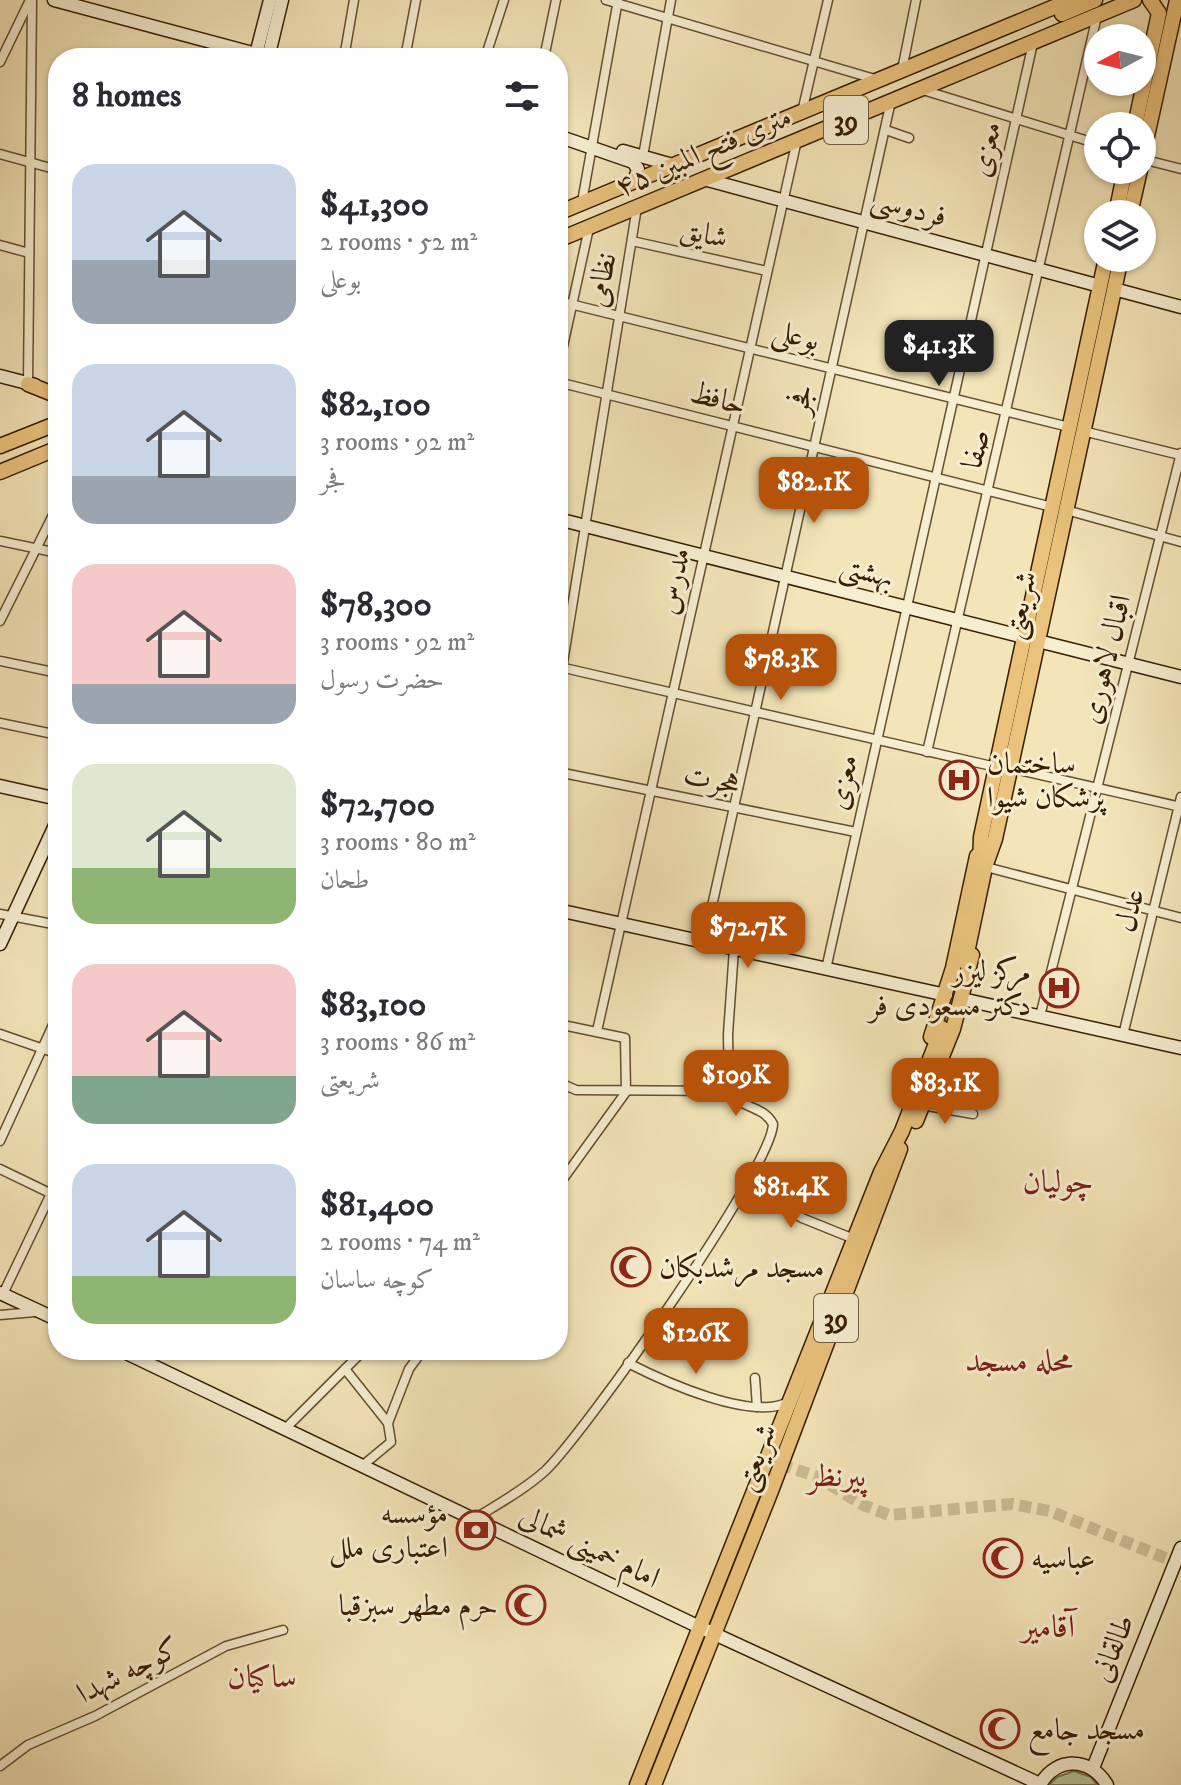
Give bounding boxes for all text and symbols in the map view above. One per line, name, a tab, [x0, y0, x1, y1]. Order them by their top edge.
north arrow	[1084, 24, 1156, 96]
map controls	[1084, 24, 1156, 272]
icon: filters	[500, 74, 544, 118]
text: 8 homes	[72, 75, 181, 117]
road number: 39	[824, 96, 868, 144]
street label: ۴۵ متری فتح المبین	[610, 99, 800, 213]
button: locate	[1084, 112, 1156, 184]
street label: معزی	[962, 118, 1011, 181]
street label: فردوسی	[866, 181, 951, 237]
text: $41,300	[320, 184, 429, 226]
icon: home	[136, 196, 232, 292]
button: layers	[1084, 200, 1156, 272]
street label: شایق	[676, 211, 731, 258]
text: 2 rooms · 52 m²	[320, 226, 477, 259]
street label: نظامی	[579, 250, 625, 311]
text: بوعلی	[320, 264, 361, 297]
street label: بوعلی	[768, 313, 823, 362]
pin: $41.3K	[874, 320, 1004, 388]
text: $41.3K	[903, 329, 975, 362]
street label: حافظ	[686, 375, 749, 424]
street label: فجر	[779, 381, 823, 421]
text: $82,100	[320, 384, 431, 426]
icon: home	[136, 396, 232, 492]
text: 3 rooms · 92 m²	[320, 426, 474, 459]
street label: صفا	[954, 426, 999, 473]
pin: $82.1K	[749, 457, 879, 525]
text: فجر	[320, 464, 346, 497]
text: $82.1K	[777, 466, 851, 499]
street label: مدرس	[649, 544, 700, 618]
street label: بهشتی	[835, 548, 898, 599]
street label: شریعتی	[995, 568, 1048, 643]
text: $78,300	[320, 584, 432, 626]
street label: اقبال لاهوری	[1073, 591, 1140, 728]
icon: home	[136, 596, 232, 692]
text: 3 rooms · 92 m²	[320, 626, 474, 659]
pin: $78.3K	[716, 634, 846, 702]
text: $78.3K	[743, 643, 819, 676]
text: حضرت رسول	[320, 664, 444, 697]
place label: ساختمان پزشکان شیوا	[987, 746, 1107, 817]
street label: معزی	[820, 751, 867, 813]
street label: هجرت	[680, 757, 743, 804]
hospital icon: ساختمان پزشکان شیوا	[938, 759, 980, 801]
text: $72,700	[320, 784, 435, 826]
icon: home	[136, 796, 232, 892]
text: 3 rooms · 80 m²	[320, 826, 476, 859]
text: طحان	[320, 864, 369, 897]
street label: عدل	[1107, 885, 1154, 936]
pin: $72.7K	[683, 902, 813, 970]
text: $72.7K	[709, 911, 787, 944]
place label: مرکز لیزر دکتر مسعودی فر	[866, 954, 1031, 1025]
hospital icon: مرکز لیزر دکتر مسعودی فر	[1038, 967, 1080, 1009]
text: $83,100	[320, 984, 426, 1026]
icon: home	[136, 996, 232, 1092]
text: 3 rooms · 86 m²	[320, 1026, 475, 1059]
pin: $109K	[680, 1050, 792, 1118]
pin: $83.1K	[880, 1058, 1010, 1126]
text: $109K	[702, 1059, 770, 1092]
text: شریعتی	[320, 1064, 380, 1097]
text: $83.1K	[910, 1067, 980, 1100]
pin: $81.4K	[726, 1162, 856, 1230]
district label: چولیان	[1022, 1163, 1094, 1203]
text: $81.4K	[753, 1171, 829, 1204]
text: $81,400	[320, 1184, 434, 1226]
icon: home	[136, 1196, 232, 1292]
text: 2 rooms · 74 m²	[320, 1226, 480, 1259]
mosque icon: مسجد مرشدبکان	[610, 1246, 652, 1288]
place label: مسجد مرشدبکان	[659, 1250, 824, 1288]
text: کوچه ساسان	[320, 1264, 434, 1297]
road number: 39	[814, 1294, 858, 1342]
pin: $126K	[640, 1308, 752, 1376]
text: $126K	[662, 1317, 730, 1350]
district label: محله مسجد	[965, 1342, 1073, 1382]
street label: شریعتی	[727, 1419, 787, 1497]
district label: پیرنظر	[805, 1457, 868, 1498]
place label: مؤسسه اعتباری ملل	[329, 1496, 448, 1568]
street label: امام خمینی شمالی	[510, 1497, 666, 1603]
bank icon: مؤسسه اعتباری ملل	[455, 1509, 497, 1551]
mosque icon: عباسیه	[982, 1537, 1024, 1579]
place label: عباسیه	[1031, 1541, 1095, 1578]
mosque icon: حرم مطهر سبزقبا	[505, 1584, 547, 1626]
place label: حرم مطهر سبزقبا	[338, 1588, 498, 1631]
district label: آقامیر	[1018, 1607, 1078, 1648]
street label: طالقانی	[1083, 1609, 1144, 1688]
street label: کوچه شهدا	[71, 1630, 187, 1714]
district label: ساکیان	[227, 1658, 297, 1698]
mosque icon: مسجد جامع	[979, 1708, 1021, 1750]
place label: مسجد جامع	[1028, 1712, 1145, 1756]

